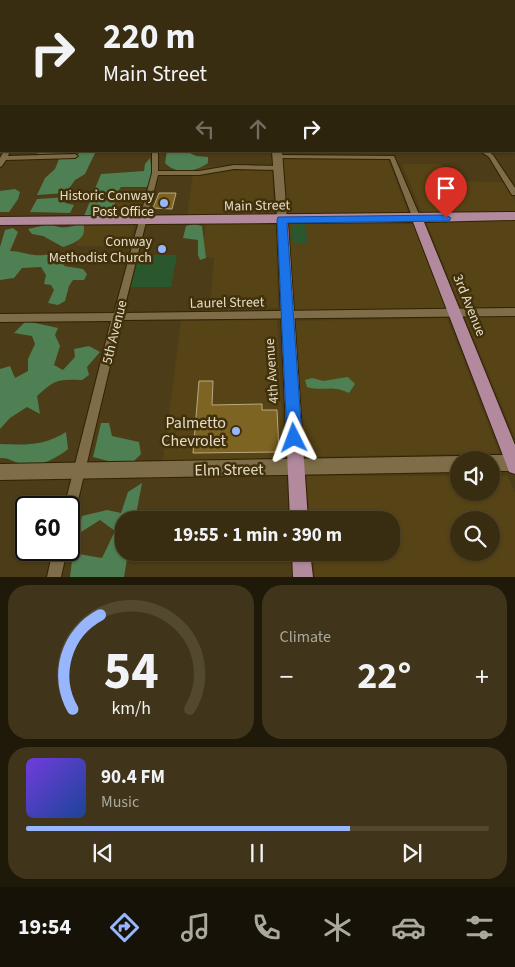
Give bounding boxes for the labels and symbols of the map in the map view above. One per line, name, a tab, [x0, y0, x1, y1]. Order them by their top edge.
pin	[425, 167, 467, 218]
place label: Historic Conway Post Office	[59, 186, 154, 222]
street label: Main Street	[224, 195, 291, 217]
marker: Historic Conway Post Office	[158, 197, 170, 209]
place label: Conway Methodist Church	[49, 232, 152, 268]
marker: Conway Methodist Church	[156, 243, 168, 255]
street label: 3rd Avenue	[448, 271, 491, 339]
street label: Laurel Street	[190, 292, 265, 314]
street label: 5th Avenue	[97, 298, 133, 366]
street label: 4th Avenue	[260, 338, 284, 404]
position arrow	[267, 411, 319, 463]
place label: Palmetto Chevrolet	[161, 412, 227, 452]
marker: Palmetto Chevrolet	[230, 425, 242, 437]
street label: Elm Street	[194, 458, 264, 482]
speed limit sign: 60	[15, 496, 80, 561]

